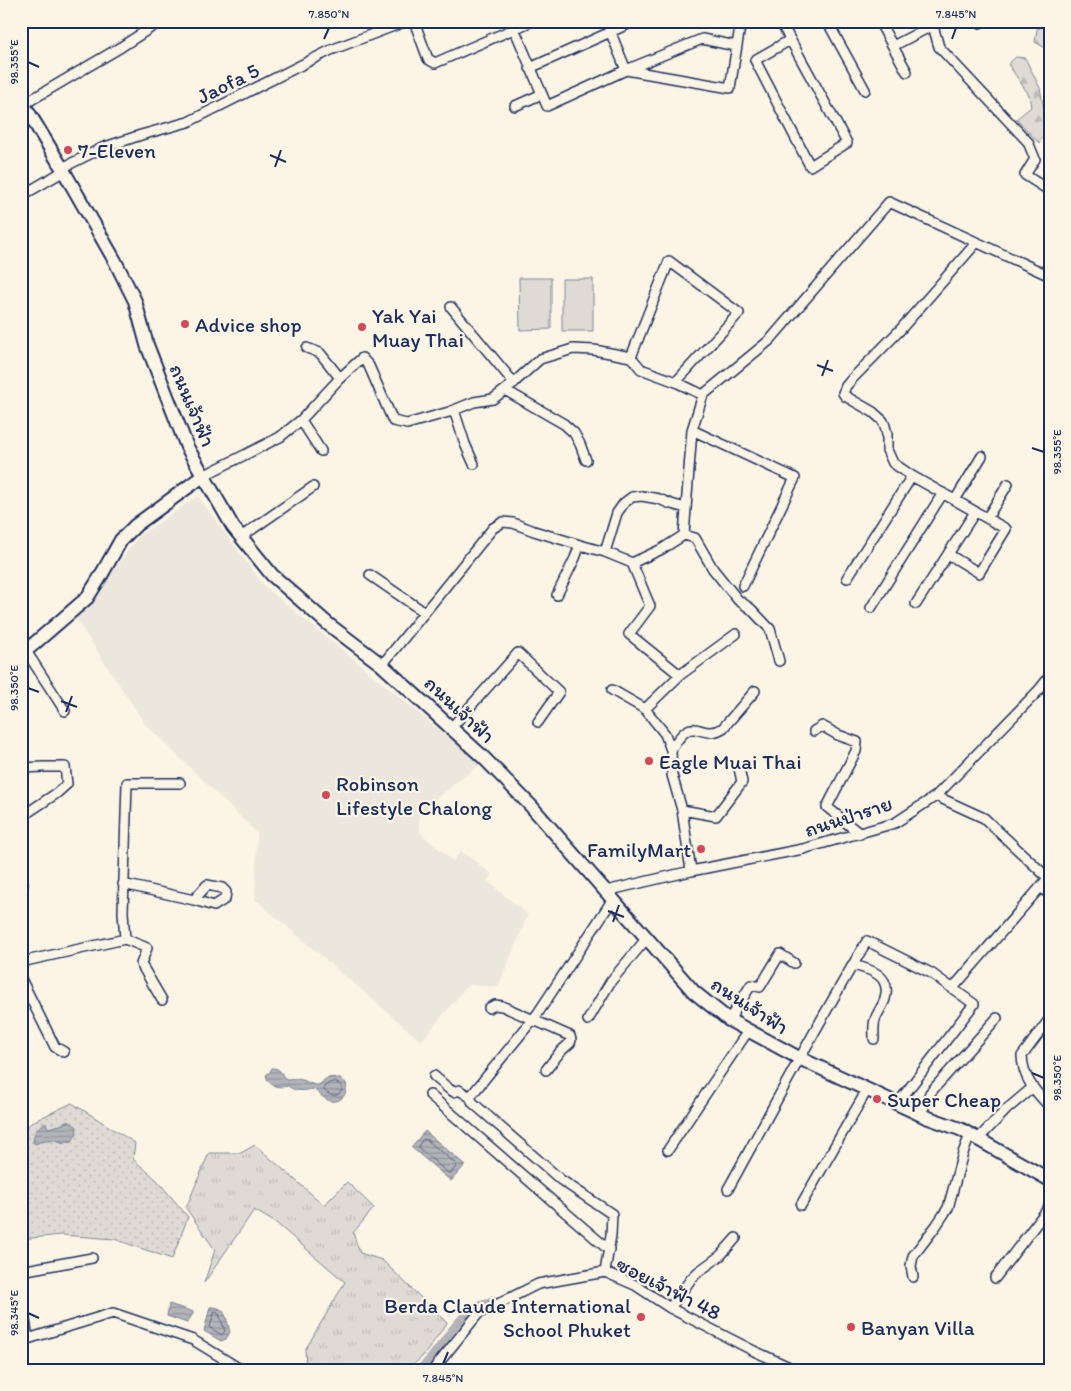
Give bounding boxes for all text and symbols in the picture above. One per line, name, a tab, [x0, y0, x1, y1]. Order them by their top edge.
text: 7.850°N	[309, 7, 349, 21]
text: 7.845°N	[936, 7, 976, 21]
text: 98.355°E	[7, 39, 21, 85]
street label: Jaofa 5	[193, 57, 263, 109]
place label: 7-Eleven	[78, 138, 156, 163]
marker: 7-Eleven	[62, 144, 74, 156]
place label: Yak Yai Muay Thai	[372, 303, 464, 352]
place label: Advice shop	[195, 312, 302, 337]
marker: Advice shop	[179, 318, 191, 330]
marker: Yak Yai Muay Thai	[356, 321, 368, 333]
street label: ถนนเจ้าฟ้า	[164, 360, 222, 450]
text: 98.355°E	[1050, 429, 1064, 475]
text: 98.350°E	[7, 665, 21, 711]
street label: ถนนเจ้าฟ้า	[419, 670, 501, 748]
place label: Eagle Muai Thai	[659, 749, 802, 774]
marker: Eagle Muai Thai	[643, 755, 655, 767]
place label: Robinson Lifestyle Chalong	[336, 771, 492, 820]
marker: Robinson Lifestyle Chalong	[320, 789, 332, 801]
street label: ถนนป่าราย	[801, 790, 895, 842]
place label: FamilyMart	[587, 837, 691, 862]
marker: FamilyMart	[695, 843, 707, 855]
street label: ถนนเจ้าฟ้า	[706, 971, 794, 1039]
text: 98.350°E	[1050, 1055, 1064, 1101]
place label: Super Cheap	[887, 1087, 1001, 1112]
marker: Super Cheap	[871, 1093, 883, 1105]
street label: ซอยเจ้าฟ้า 48	[613, 1251, 725, 1325]
text: 98.345°E	[7, 1290, 21, 1336]
place label: Berda Claude International School Phuket	[384, 1293, 631, 1342]
marker: Berda Claude International School Phuket	[635, 1311, 647, 1323]
place label: Banyan Villa	[861, 1315, 975, 1340]
marker: Banyan Villa	[845, 1321, 857, 1333]
text: 7.845°N	[423, 1371, 463, 1385]

